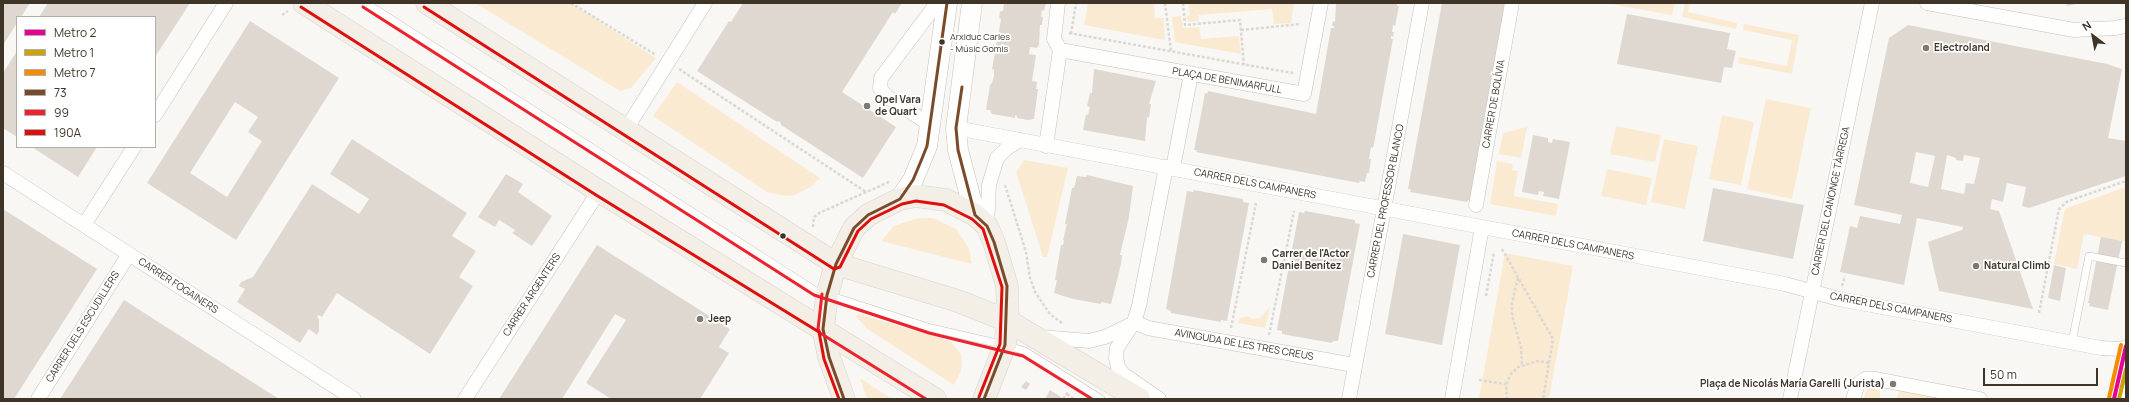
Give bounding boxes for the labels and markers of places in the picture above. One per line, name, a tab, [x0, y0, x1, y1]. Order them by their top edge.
place label: Arxiduc Carles - Músic Gomis	[950, 32, 1010, 53]
marker: Arxiduc Carles - Músic Gomis	[937, 37, 947, 47]
place label: Electroland	[1934, 42, 1990, 54]
marker: Electroland	[1921, 43, 1931, 53]
place label: Opel Vara de Quart	[875, 94, 921, 118]
marker: Opel Vara de Quart	[862, 101, 872, 111]
unlabelled marker	[778, 231, 788, 241]
place label: Carrer de l'Actor Daniel Benítez	[1272, 248, 1350, 272]
marker: Carrer de l'Actor Daniel Benítez	[1259, 255, 1269, 265]
place label: Natural Climb	[1984, 260, 2050, 272]
marker: Natural Climb	[1971, 261, 1981, 271]
place label: Jeep	[708, 313, 731, 325]
marker: Jeep	[695, 314, 705, 324]
place label: Plaça de Nicolás María Garelli (Jurista)	[1700, 378, 1885, 390]
marker: Plaça de Nicolás María Garelli (Jurista)	[1888, 379, 1898, 389]

